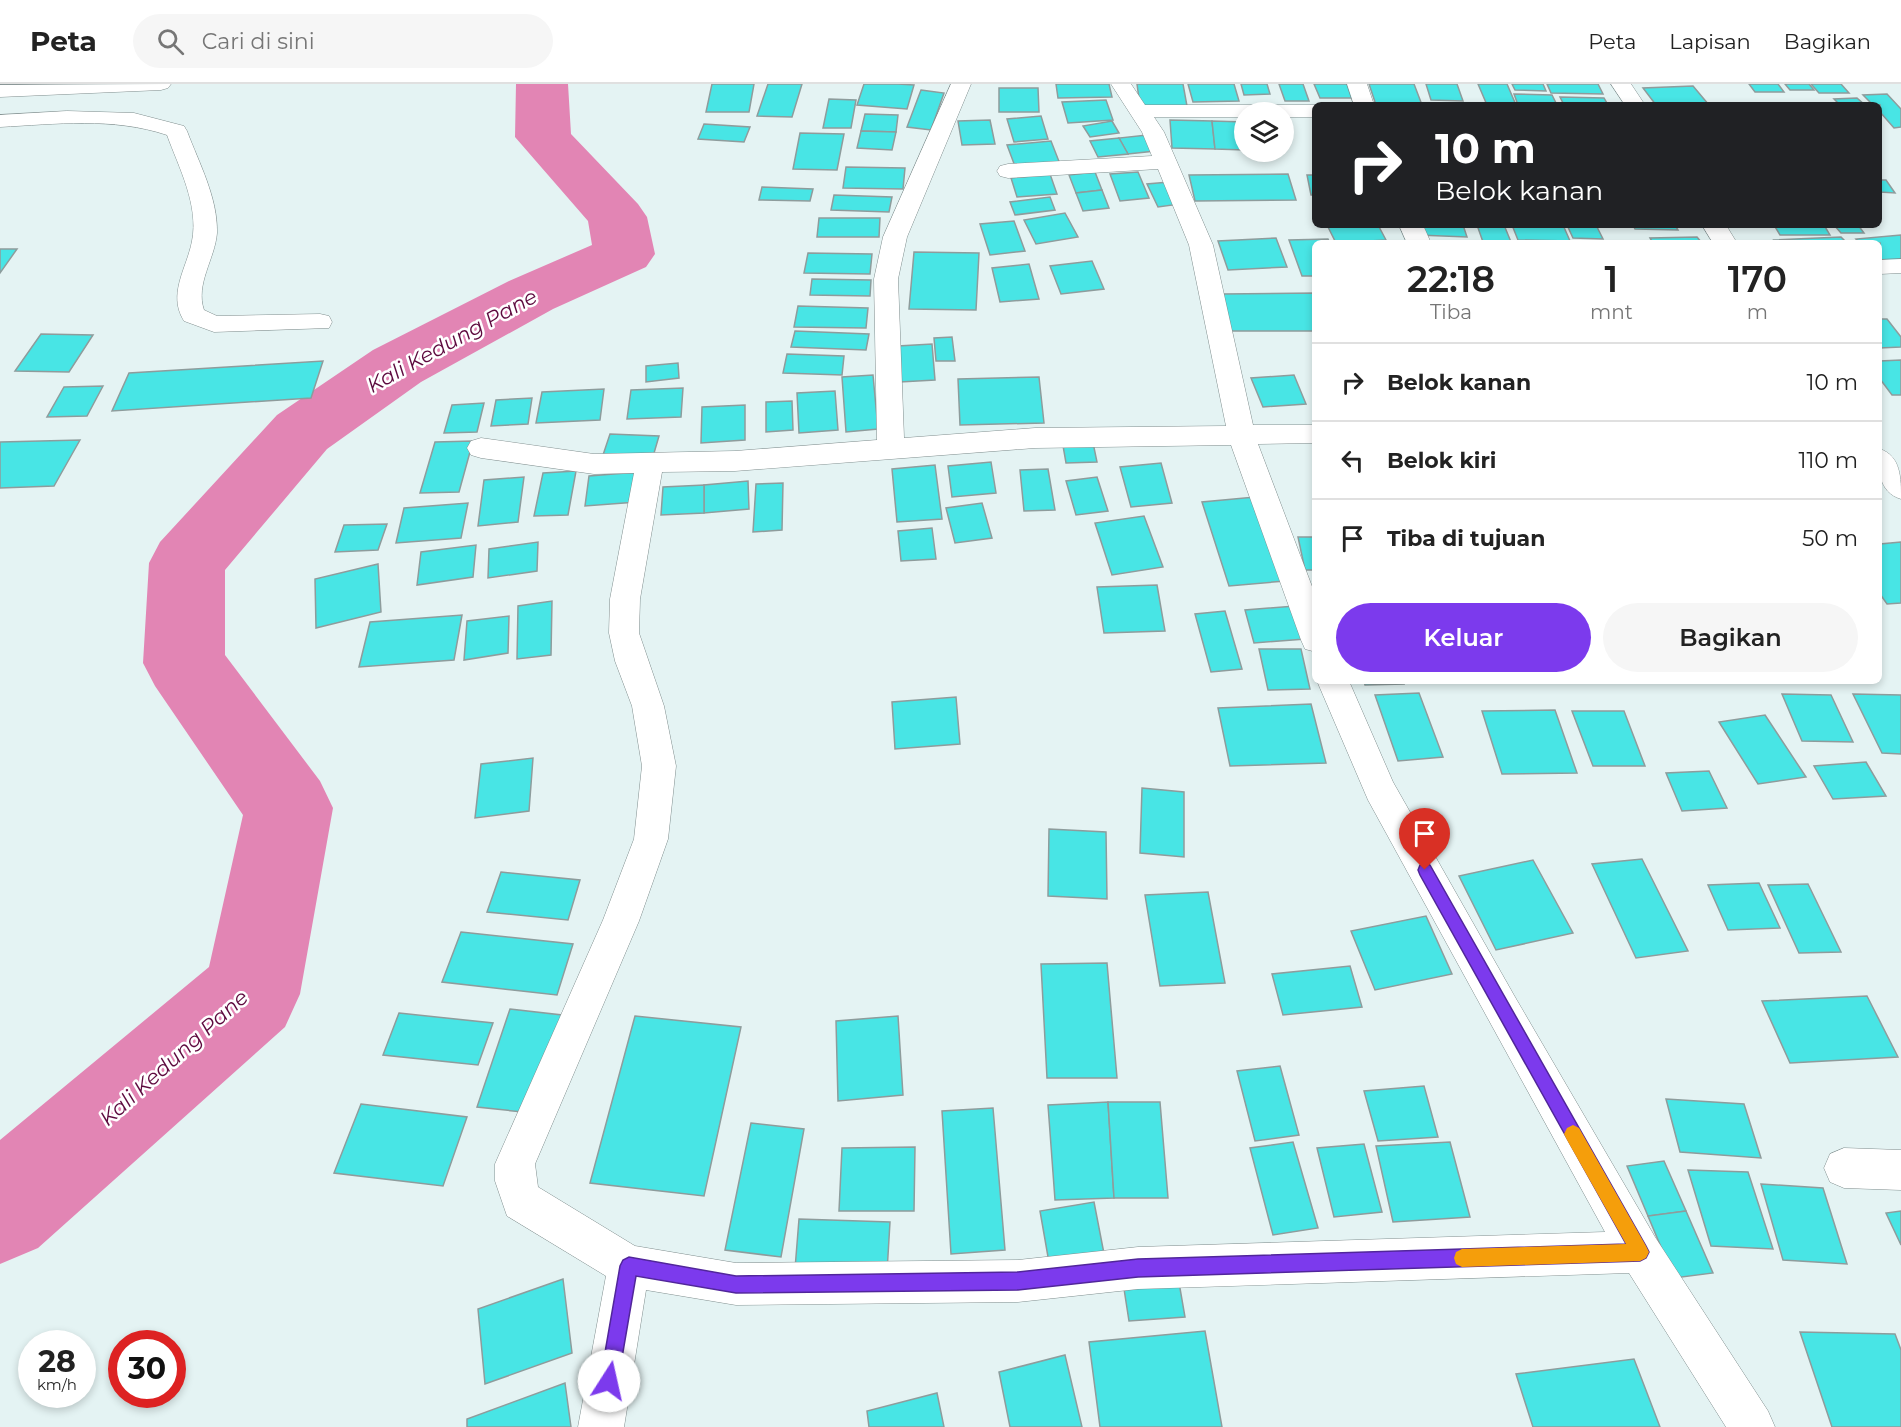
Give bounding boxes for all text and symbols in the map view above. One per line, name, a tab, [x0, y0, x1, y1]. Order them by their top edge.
search box	[133, 14, 553, 68]
text: Peta	[30, 24, 97, 58]
icon: search	[154, 25, 187, 58]
text: Cari di sini	[202, 28, 315, 55]
text: Peta	[1588, 29, 1636, 54]
text: Lapisan	[1669, 29, 1751, 54]
text: Bagikan	[1784, 29, 1871, 54]
map controls	[1234, 102, 1294, 162]
button: layers	[1234, 102, 1294, 162]
text: 10 m	[1435, 122, 1536, 174]
icon: right	[1336, 126, 1414, 204]
text: Belok kanan	[1435, 174, 1603, 207]
text: 22:18	[1407, 257, 1495, 301]
text: 1	[1605, 257, 1618, 301]
text: 170	[1728, 257, 1787, 301]
water label: Kali Kedung Pane	[362, 283, 541, 398]
text: Tiba	[1430, 300, 1472, 324]
text: mnt	[1590, 300, 1633, 324]
text: m	[1747, 300, 1768, 324]
icon: right	[1336, 366, 1369, 399]
text: Belok kanan	[1387, 369, 1531, 396]
text: 10 m	[1806, 369, 1858, 396]
icon: left	[1336, 444, 1369, 477]
text: Belok kiri	[1387, 447, 1496, 474]
text: 110 m	[1798, 447, 1858, 474]
icon: arrive	[1336, 522, 1369, 555]
text: Tiba di tujuan	[1387, 525, 1545, 552]
text: 50 m	[1802, 525, 1858, 552]
button: Keluar	[1336, 603, 1591, 672]
button: Bagikan	[1603, 603, 1858, 672]
pin	[1399, 808, 1450, 870]
icon: arrive	[1408, 817, 1441, 850]
water label: Kali Kedung Pane	[94, 984, 253, 1131]
speed limit sign: 30	[108, 1330, 186, 1408]
text: 28	[38, 1343, 76, 1380]
position arrow	[577, 1349, 641, 1413]
text: km/h	[37, 1375, 77, 1394]

